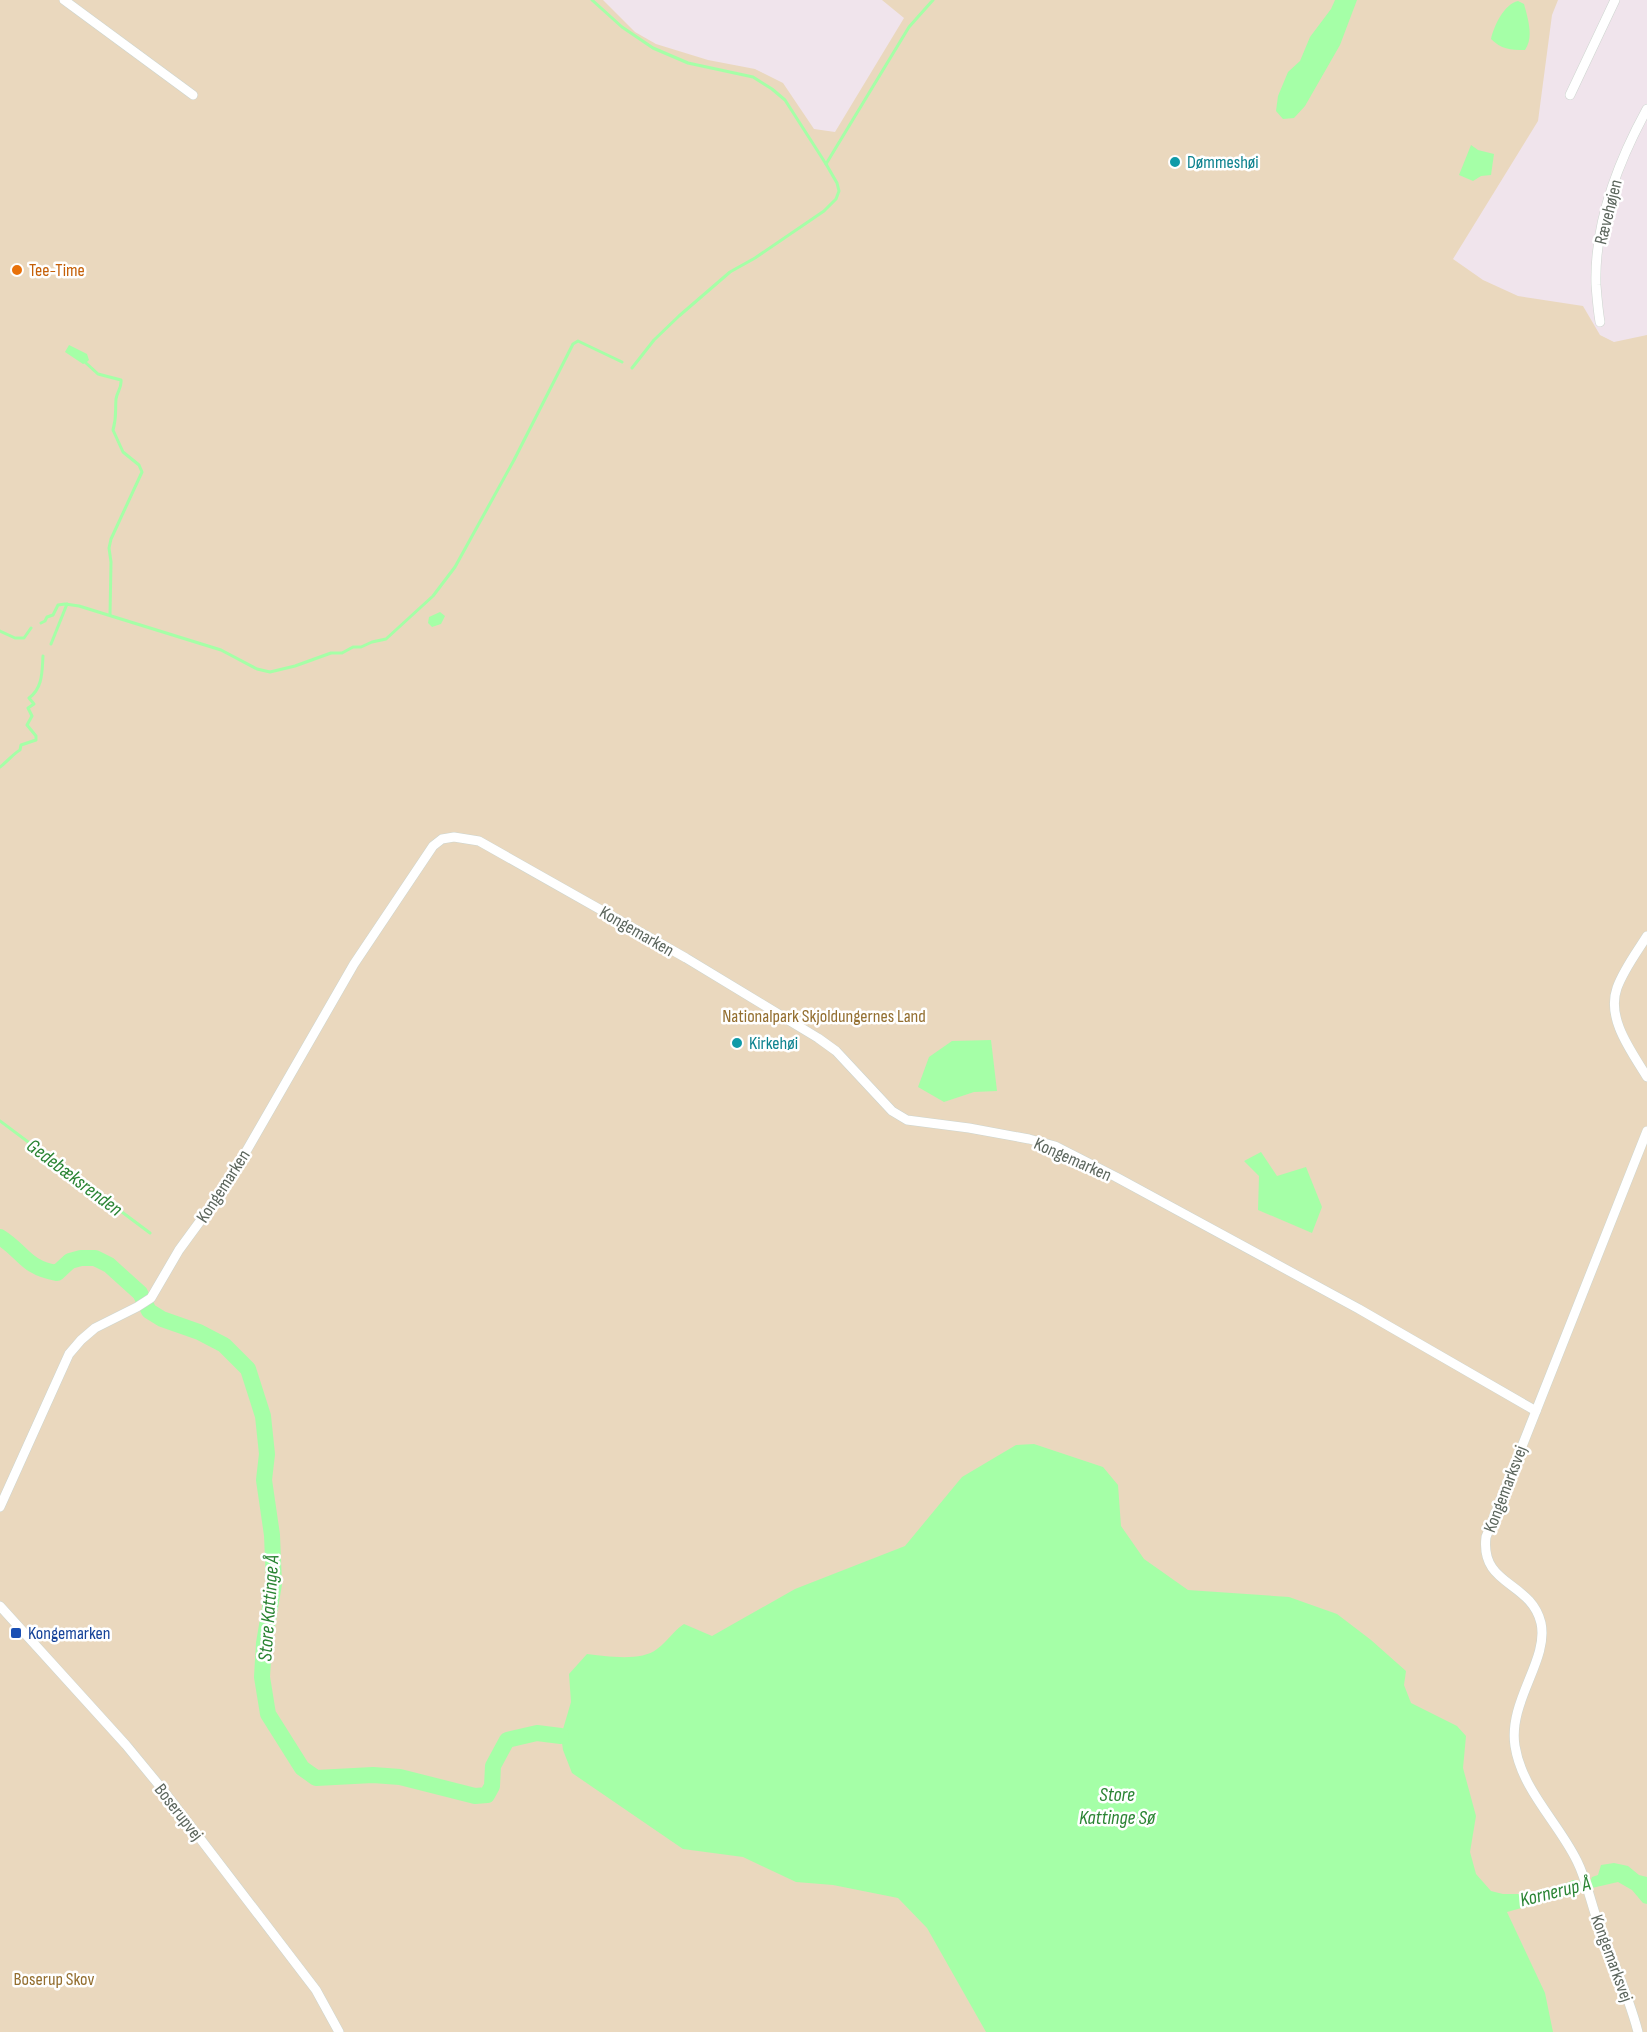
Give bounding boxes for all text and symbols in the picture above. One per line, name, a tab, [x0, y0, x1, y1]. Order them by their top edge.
place label: Dømmeshøi	[1187, 152, 1259, 173]
marker: Dømmeshøi	[1168, 155, 1182, 169]
street label: Rævehøjen	[1590, 177, 1627, 247]
place label: Tee-Time	[29, 260, 85, 281]
marker: Tee-Time	[10, 263, 24, 277]
street label: Kongemarken	[596, 902, 678, 961]
park label: Nationalpark Skjoldungernes Land	[722, 1006, 926, 1027]
place label: Kirkehøi	[749, 1033, 798, 1054]
marker: Kirkehøi	[730, 1036, 744, 1050]
street label: Kongemarken	[1031, 1133, 1115, 1186]
water label: Gedebæksrenden	[22, 1134, 127, 1222]
street label: Kongemarken	[192, 1146, 255, 1227]
street label: Kongemarksvej	[1479, 1443, 1532, 1536]
water label: Store Kattinge Å	[253, 1554, 285, 1662]
place label: Kongemarken	[28, 1623, 111, 1644]
marker: Kongemarken	[9, 1626, 23, 1640]
street label: Boserupvej	[150, 1780, 207, 1845]
water label: Store Kattinge Sø	[1079, 1783, 1156, 1830]
water label: Kornerup Å	[1517, 1872, 1593, 1912]
street label: Kongemarksvej	[1586, 1912, 1637, 2005]
park label: Boserup Skov	[14, 1969, 94, 1990]

